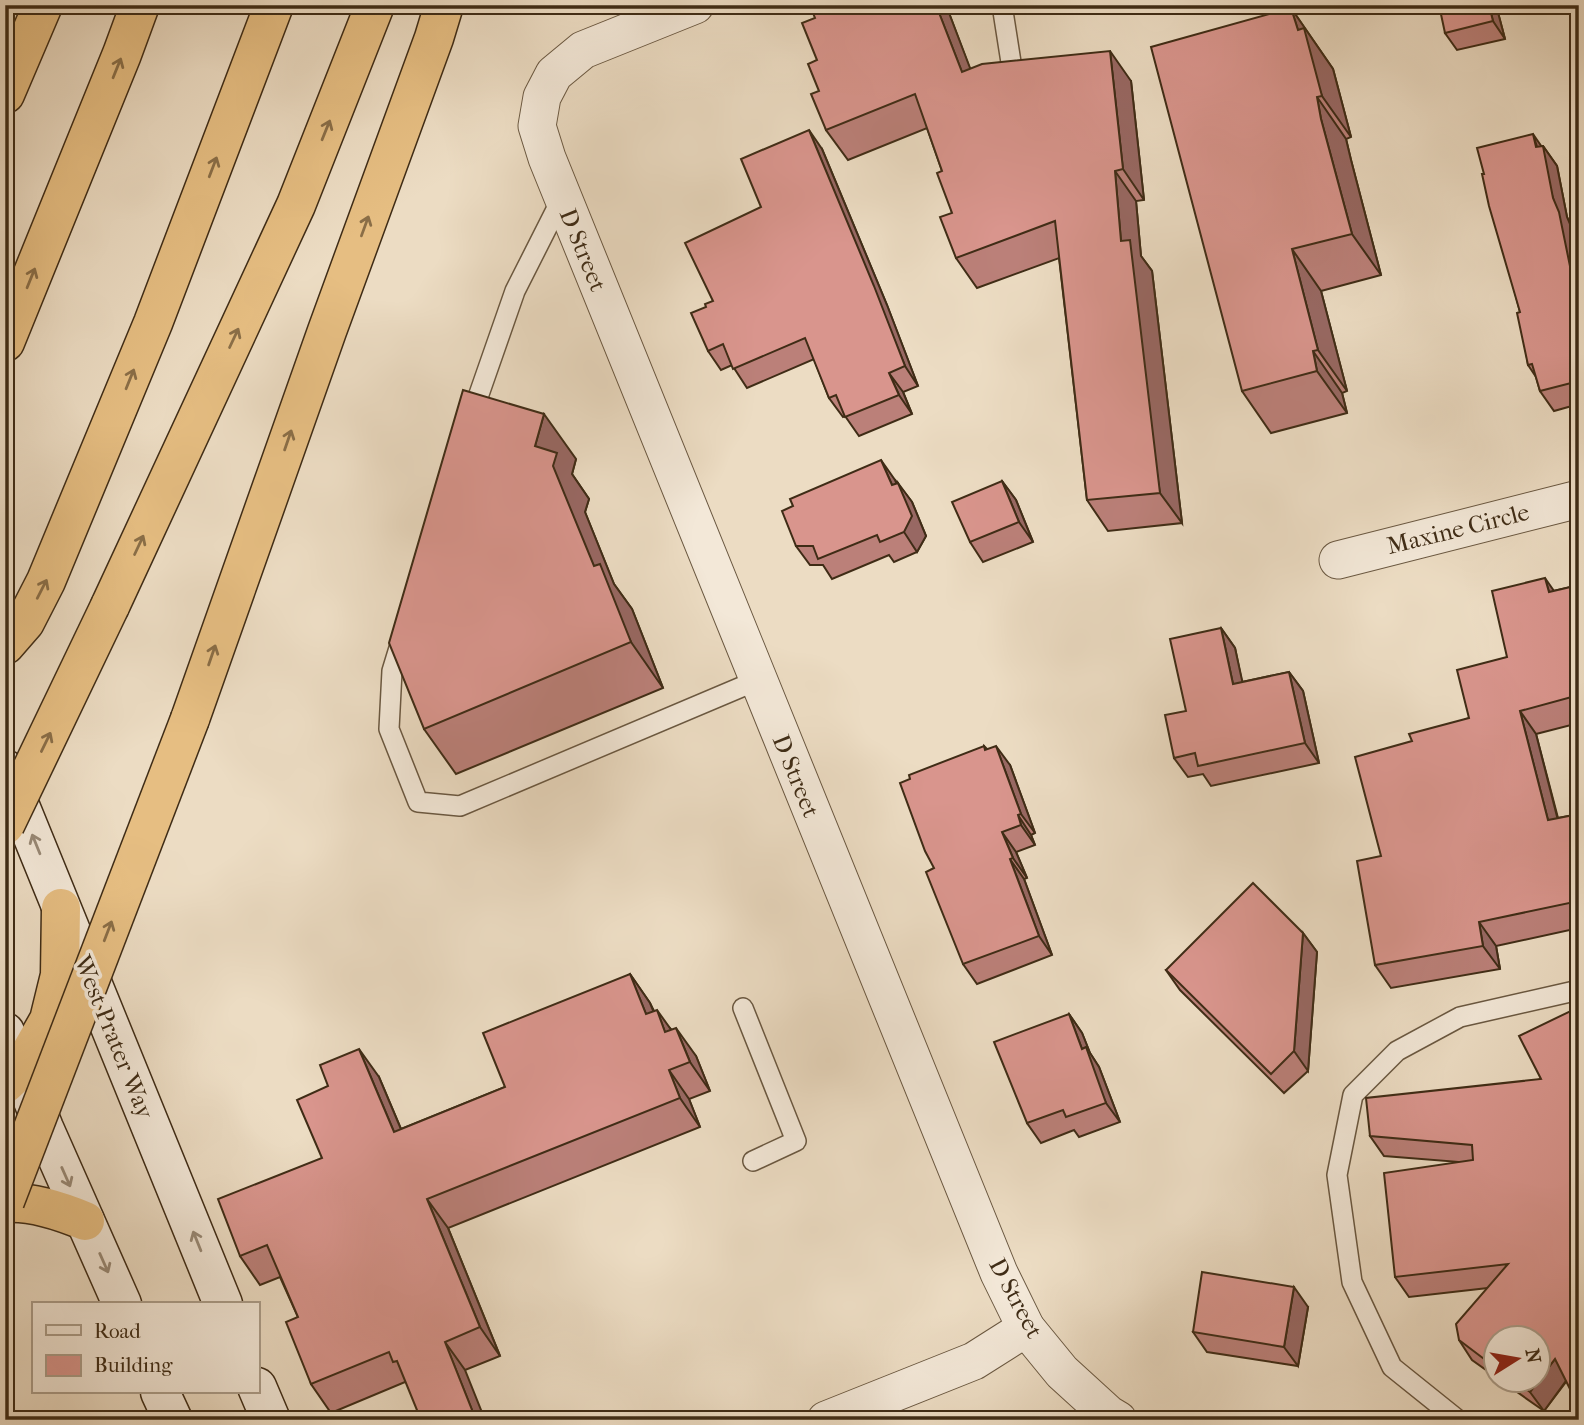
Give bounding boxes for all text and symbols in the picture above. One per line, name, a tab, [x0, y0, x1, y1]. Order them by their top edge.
one-way arrow	[111, 57, 124, 79]
one-way arrow	[320, 119, 333, 141]
one-way arrow	[207, 156, 220, 178]
street label: D Street	[554, 205, 612, 296]
one-way arrow	[360, 216, 372, 238]
one-way arrow	[25, 268, 38, 290]
one-way arrow	[228, 328, 241, 349]
one-way arrow	[124, 368, 137, 390]
one-way arrow	[283, 430, 295, 452]
street label: Maxine Circle	[1384, 498, 1532, 560]
one-way arrow	[133, 534, 146, 556]
one-way arrow	[36, 579, 50, 600]
one-way arrow	[206, 644, 219, 666]
street label: D Street	[767, 731, 825, 822]
one-way arrow	[39, 732, 53, 753]
one-way arrow	[28, 834, 41, 856]
one-way arrow	[103, 921, 115, 943]
street label: West Prater Way	[68, 950, 160, 1124]
one-way arrow	[60, 1166, 73, 1188]
one-way arrow	[190, 1231, 203, 1252]
one-way arrow	[98, 1251, 111, 1273]
street label: D Street	[983, 1253, 1049, 1343]
legend	[32, 1302, 259, 1394]
text: Road	[94, 1319, 141, 1343]
north arrow	[1482, 1324, 1552, 1394]
text: N	[1521, 1347, 1545, 1366]
text: Building	[94, 1353, 173, 1377]

